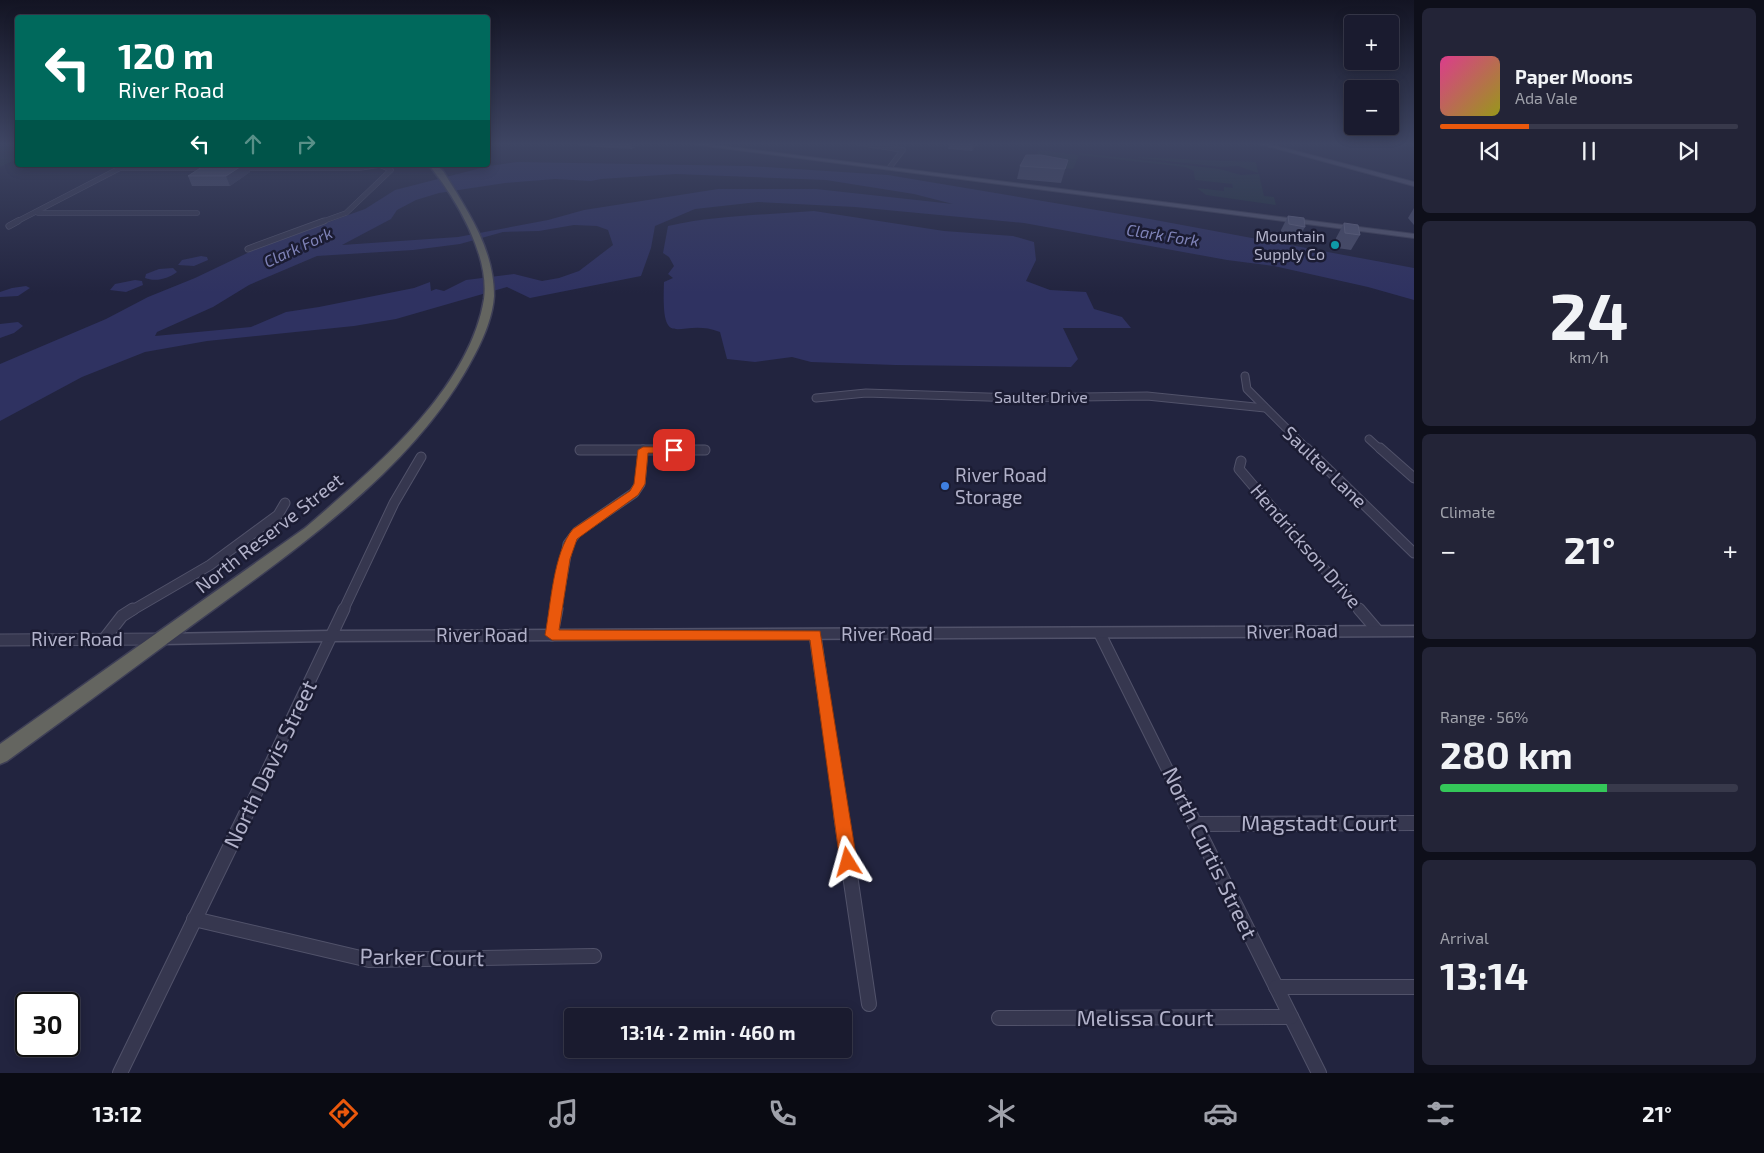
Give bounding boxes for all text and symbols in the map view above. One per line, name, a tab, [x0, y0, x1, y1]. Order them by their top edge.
map controls	[1344, 15, 1399, 135]
button: +	[1344, 15, 1399, 70]
text: 120 m	[118, 34, 214, 76]
icon: left	[35, 35, 100, 100]
text: Paper Moons	[1515, 65, 1633, 88]
text: River Road	[118, 76, 224, 102]
button: −	[1344, 80, 1399, 135]
text: Ada Vale	[1515, 88, 1578, 107]
icon: left	[186, 130, 214, 158]
icon: ahead	[239, 130, 267, 158]
icon: right	[292, 130, 320, 158]
icon: previous	[1476, 137, 1504, 165]
icon: pause	[1575, 137, 1603, 165]
icon: next	[1674, 137, 1702, 165]
water label: Clark Fork	[1125, 219, 1201, 250]
water label: Clark Fork	[261, 222, 335, 271]
place label: Mountain Supply Co	[1254, 226, 1325, 263]
marker: Mountain Supply Co	[1329, 239, 1341, 251]
text: 24	[1549, 275, 1629, 353]
text: km/h	[1569, 347, 1609, 366]
street label: Saulter Drive	[994, 387, 1088, 406]
street label: Saulter Lane	[1279, 421, 1372, 512]
pin	[653, 429, 695, 471]
icon: arrive	[660, 436, 688, 464]
place label: River Road Storage	[955, 463, 1047, 508]
street label: North Reserve Street	[190, 468, 347, 597]
street label: Hendrickson Drive	[1246, 479, 1367, 612]
marker: River Road Storage	[939, 480, 951, 492]
text: Climate	[1440, 502, 1495, 521]
text: 21°	[1564, 526, 1615, 572]
text: −	[1440, 533, 1456, 567]
text: +	[1723, 533, 1738, 567]
street label: River Road	[1246, 618, 1338, 643]
street label: River Road	[841, 622, 933, 645]
street label: River Road	[436, 623, 528, 646]
street label: River Road	[31, 627, 123, 650]
street label: North Davis Street	[217, 675, 321, 852]
text: Range · 56%	[1440, 707, 1528, 726]
text: 280 km	[1440, 731, 1573, 777]
street label: North Curtis Street	[1158, 762, 1264, 943]
street label: Magstadt Court	[1241, 809, 1397, 835]
position arrow	[821, 835, 873, 887]
text: Arrival	[1440, 928, 1489, 947]
street label: Parker Court	[360, 942, 485, 970]
text: 13:14	[1440, 952, 1528, 998]
speed limit sign: 30	[15, 992, 80, 1057]
street label: Melissa Court	[1076, 1004, 1214, 1030]
text: 13:14 · 2 min · 460 m	[621, 1021, 795, 1044]
icon: directions	[326, 1096, 361, 1131]
icon: music	[546, 1096, 581, 1131]
icon: phone	[765, 1096, 800, 1131]
icon: climate	[984, 1096, 1019, 1131]
icon: car	[1203, 1096, 1238, 1131]
icon: filters	[1423, 1096, 1458, 1131]
text: 13:12	[92, 1100, 142, 1126]
text: 21°	[1642, 1100, 1672, 1126]

